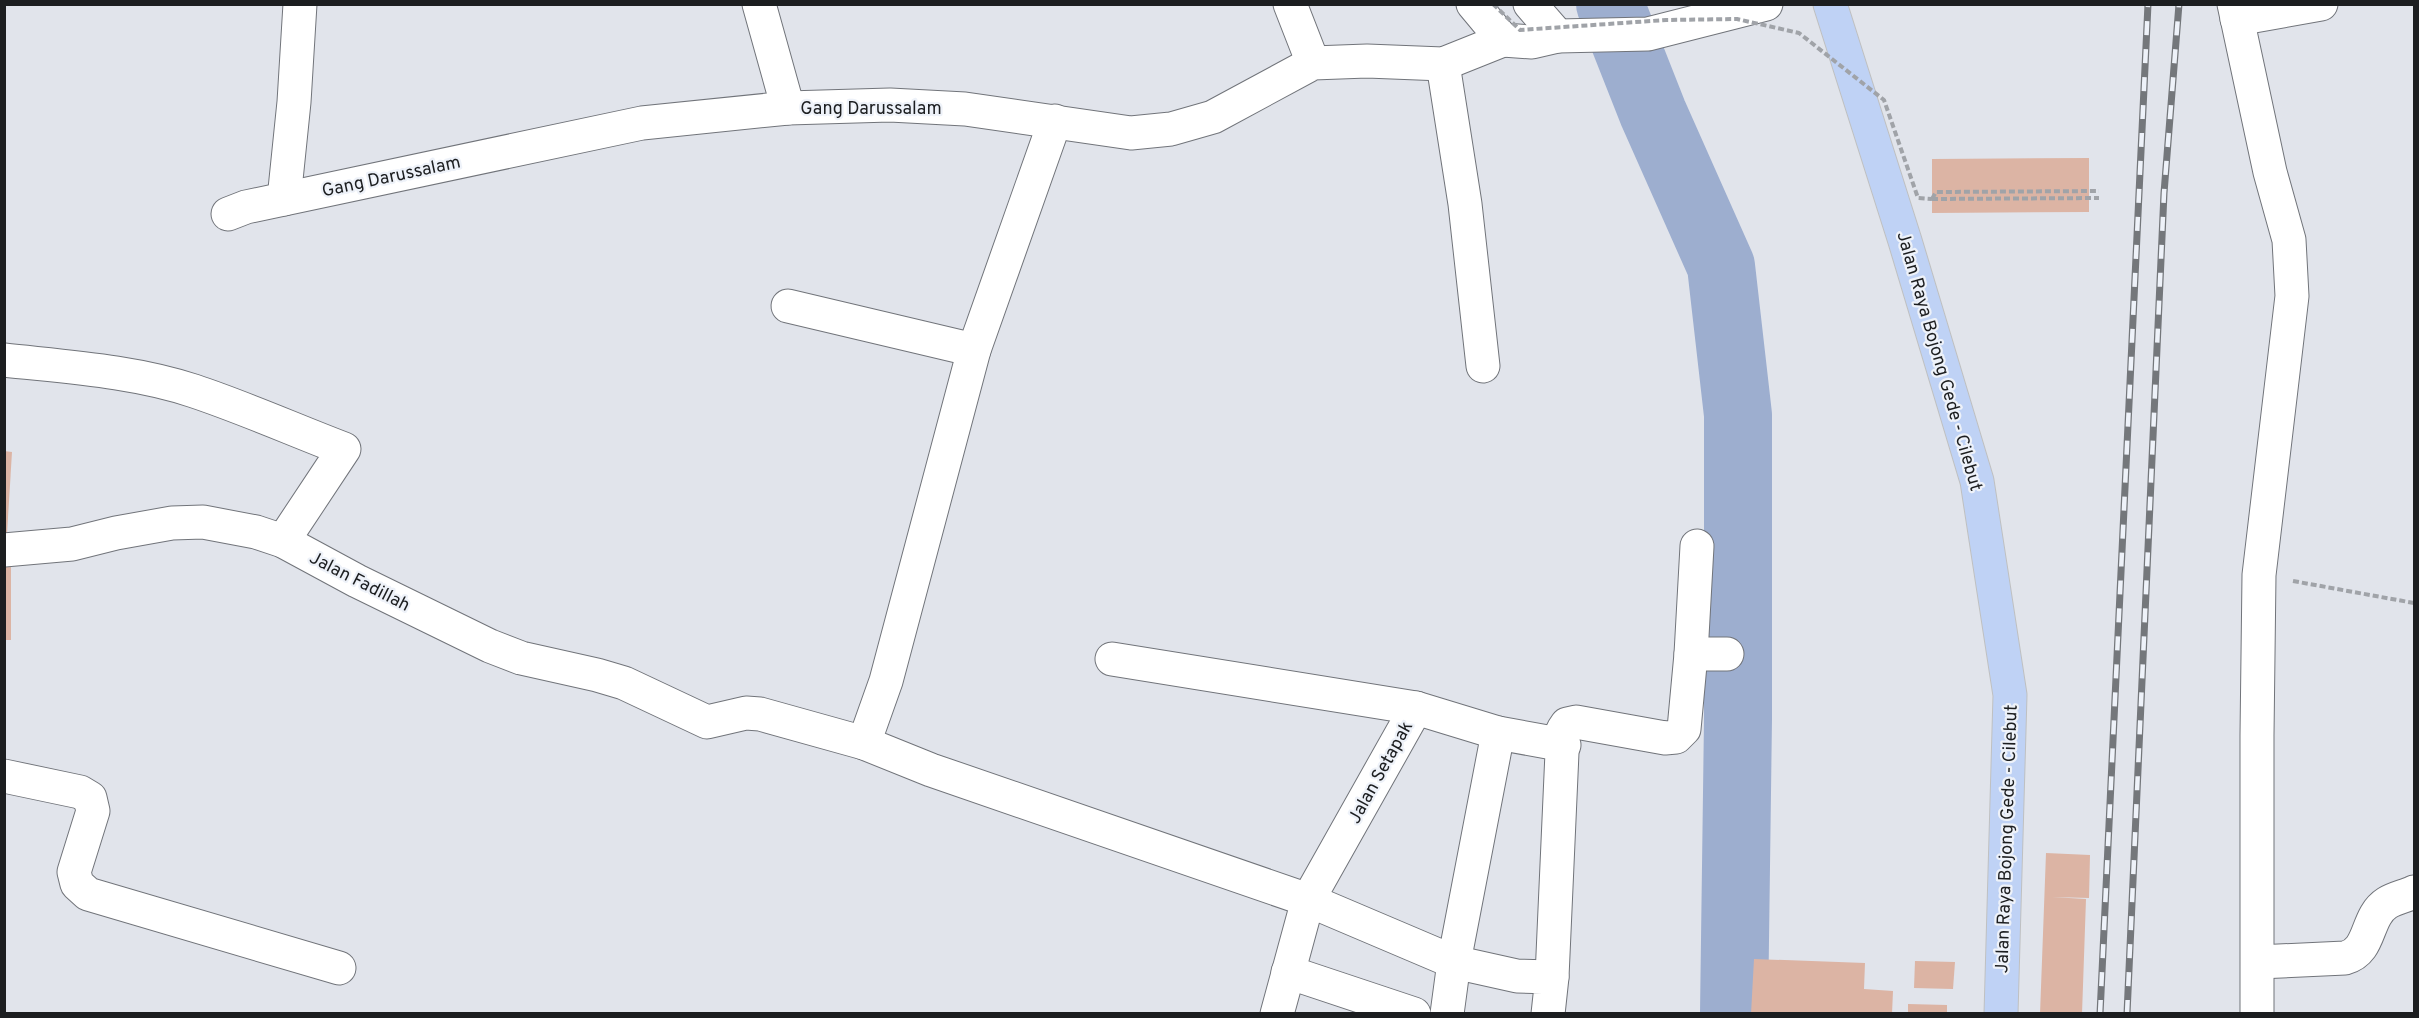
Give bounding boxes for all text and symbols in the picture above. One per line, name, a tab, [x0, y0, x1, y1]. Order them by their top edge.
street label: Gang Darussalam	[800, 98, 942, 121]
street label: Gang Darussalam	[320, 152, 463, 203]
street label: Jalan Raya Bojong Gede - Cilebut	[1890, 229, 1987, 494]
street label: Jalan Fadillah	[305, 547, 414, 618]
street label: Jalan Raya Bojong Gede - Cilebut	[1991, 704, 2024, 974]
street label: Jalan Setapak	[1344, 717, 1419, 828]

